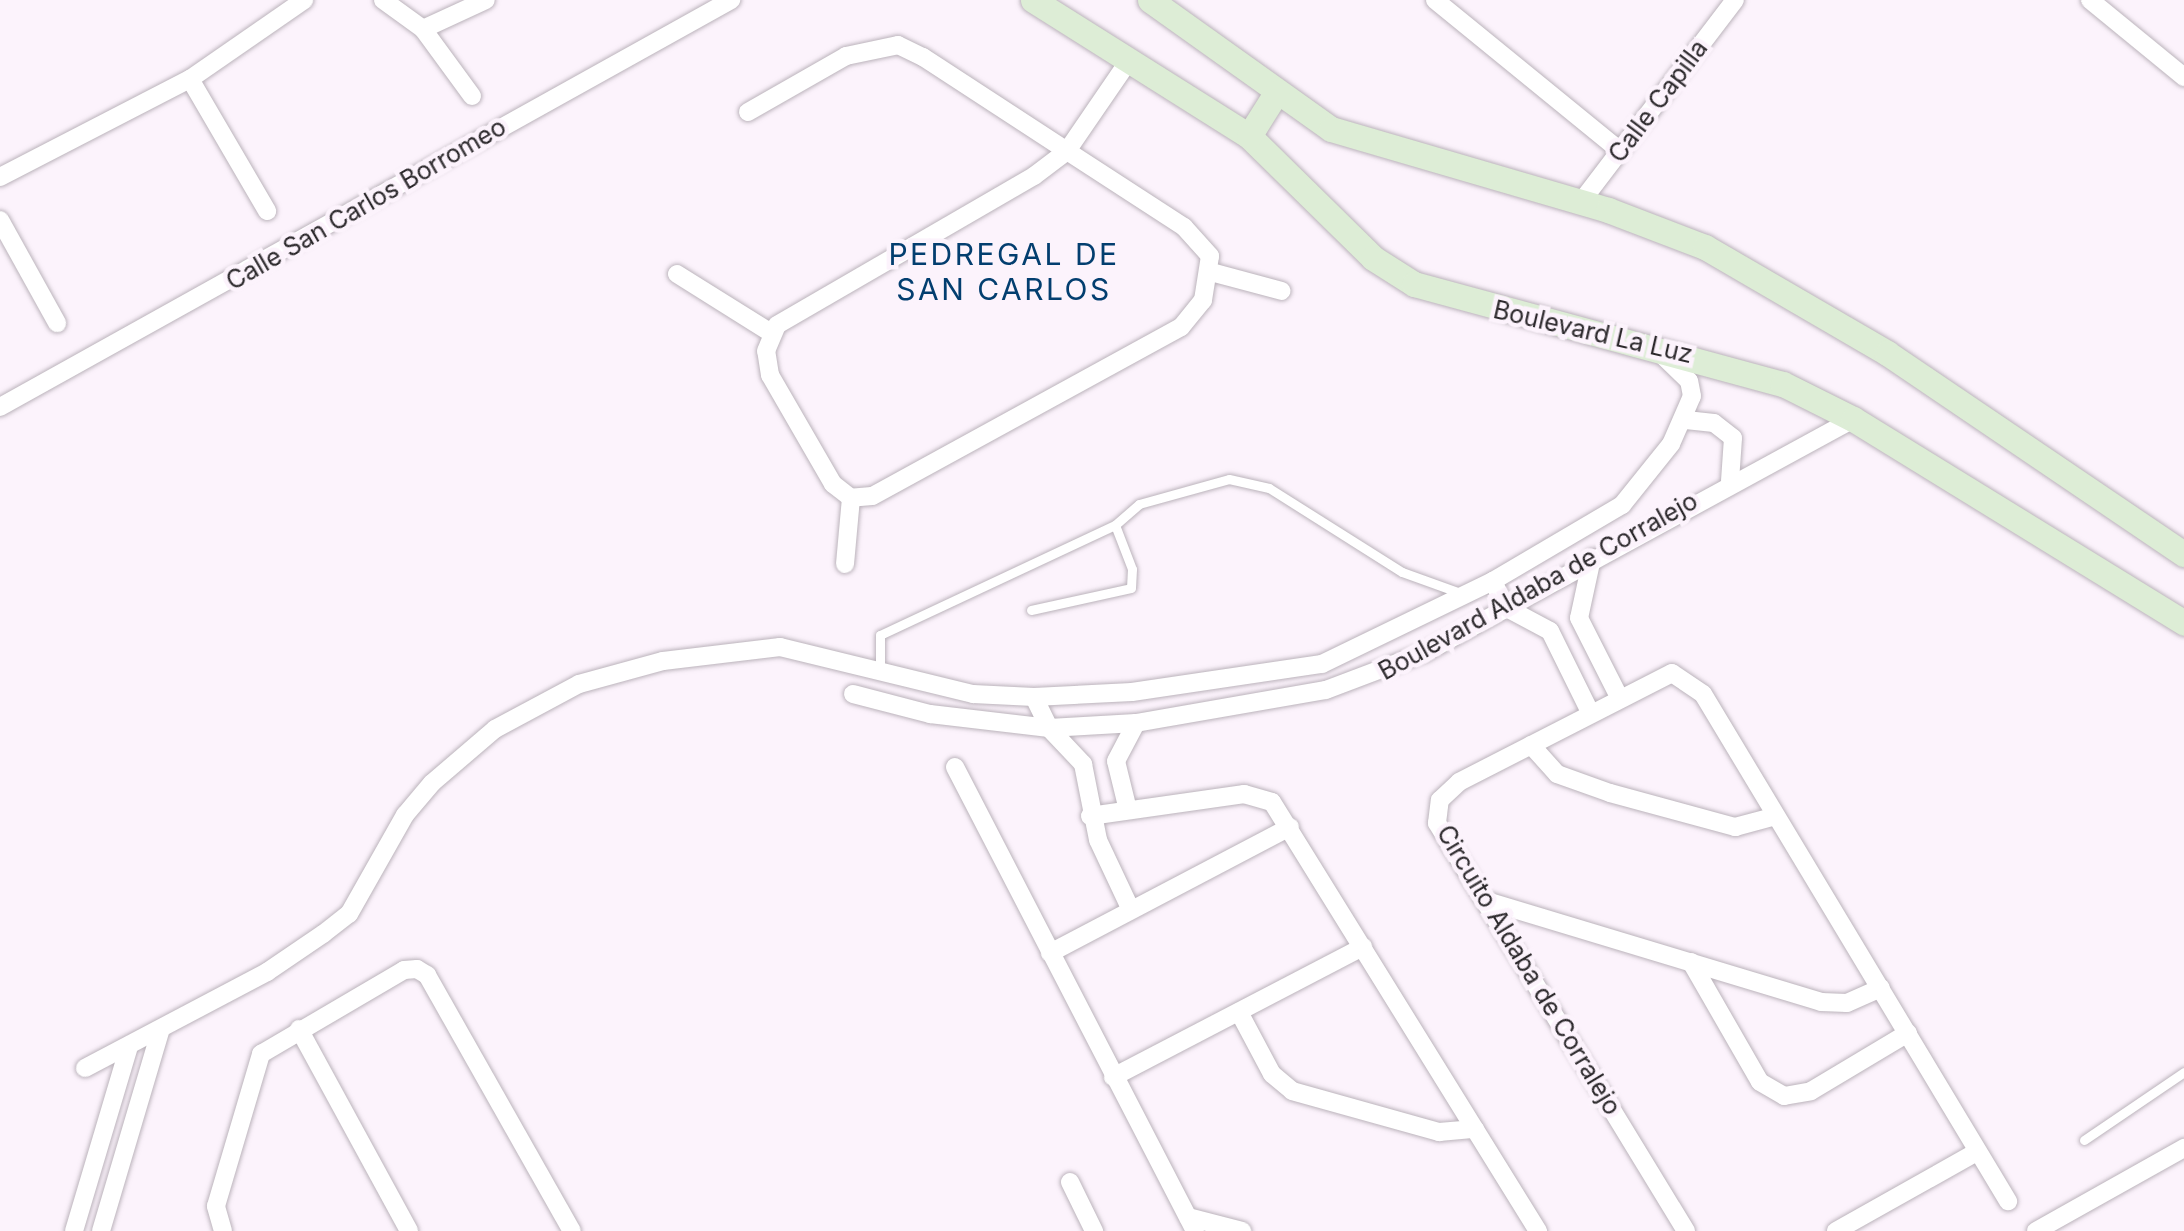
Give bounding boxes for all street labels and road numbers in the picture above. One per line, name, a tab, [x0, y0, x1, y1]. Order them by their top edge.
street label: Calle Capilla	[1602, 34, 1714, 168]
street label: Calle San Carlos Borromeo	[221, 112, 511, 296]
street label: Boulevard La Luz	[1490, 294, 1696, 370]
street label: Boulevard Aldaba de Corralejo	[1373, 486, 1703, 686]
street label: Circuito Aldaba de Corralejo	[1430, 820, 1628, 1120]

